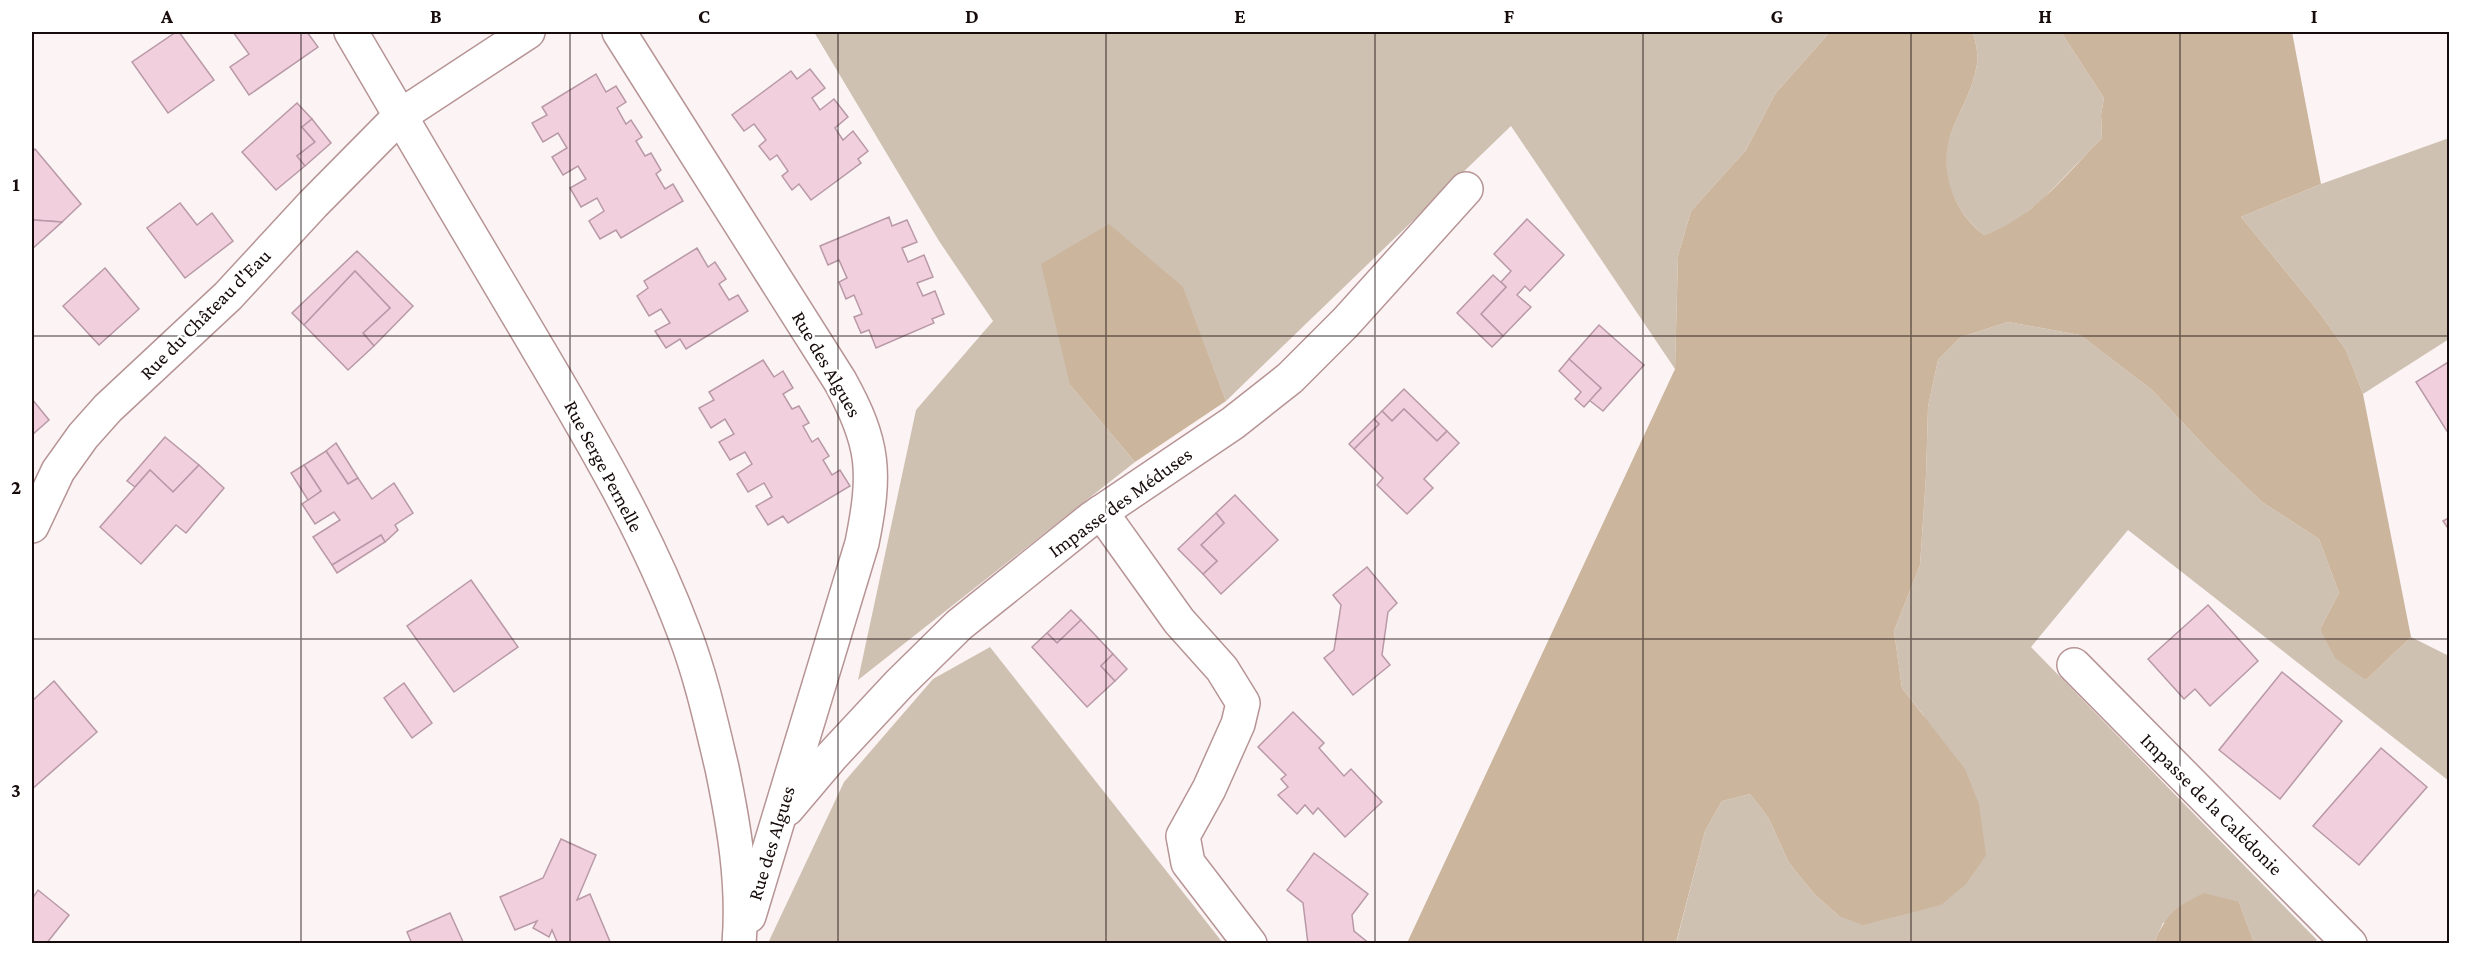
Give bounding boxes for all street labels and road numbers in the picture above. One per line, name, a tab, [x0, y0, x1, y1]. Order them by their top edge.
street label: Rue du Château d'Eau	[135, 244, 275, 384]
street label: Rue des Algues	[787, 307, 866, 421]
street label: Rue Serge Pernelle	[559, 397, 648, 536]
street label: Impasse des Méduses	[1044, 442, 1197, 562]
street label: Impasse de la Calédonie	[2136, 728, 2288, 880]
street label: Rue des Algues	[743, 783, 800, 903]

